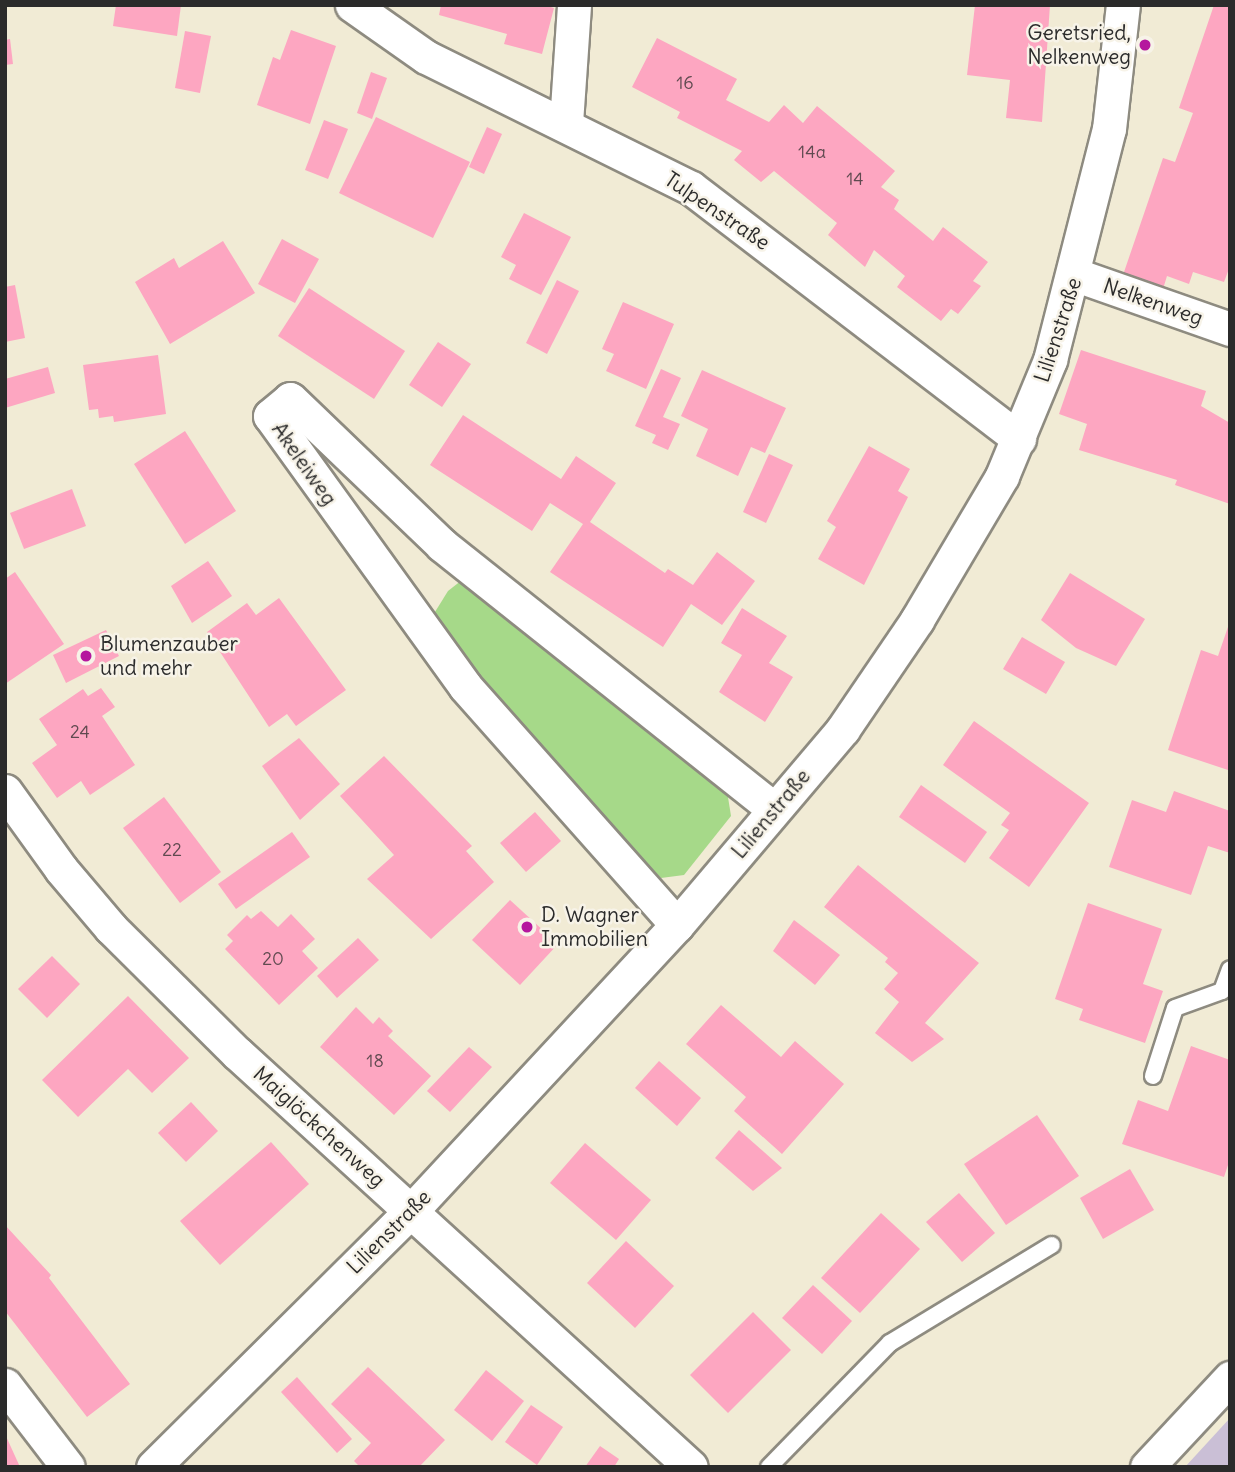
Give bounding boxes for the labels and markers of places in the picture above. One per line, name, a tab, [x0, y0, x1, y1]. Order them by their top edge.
place label: Geretsried, Nelkenweg	[1027, 20, 1131, 70]
marker: Geretsried, Nelkenweg	[1137, 37, 1153, 53]
place label: Blumenzauber und mehr	[100, 631, 238, 681]
marker: Blumenzauber und mehr	[78, 648, 94, 664]
place label: D. Wagner Immobilien	[541, 902, 648, 952]
marker: D. Wagner Immobilien	[519, 919, 535, 935]

